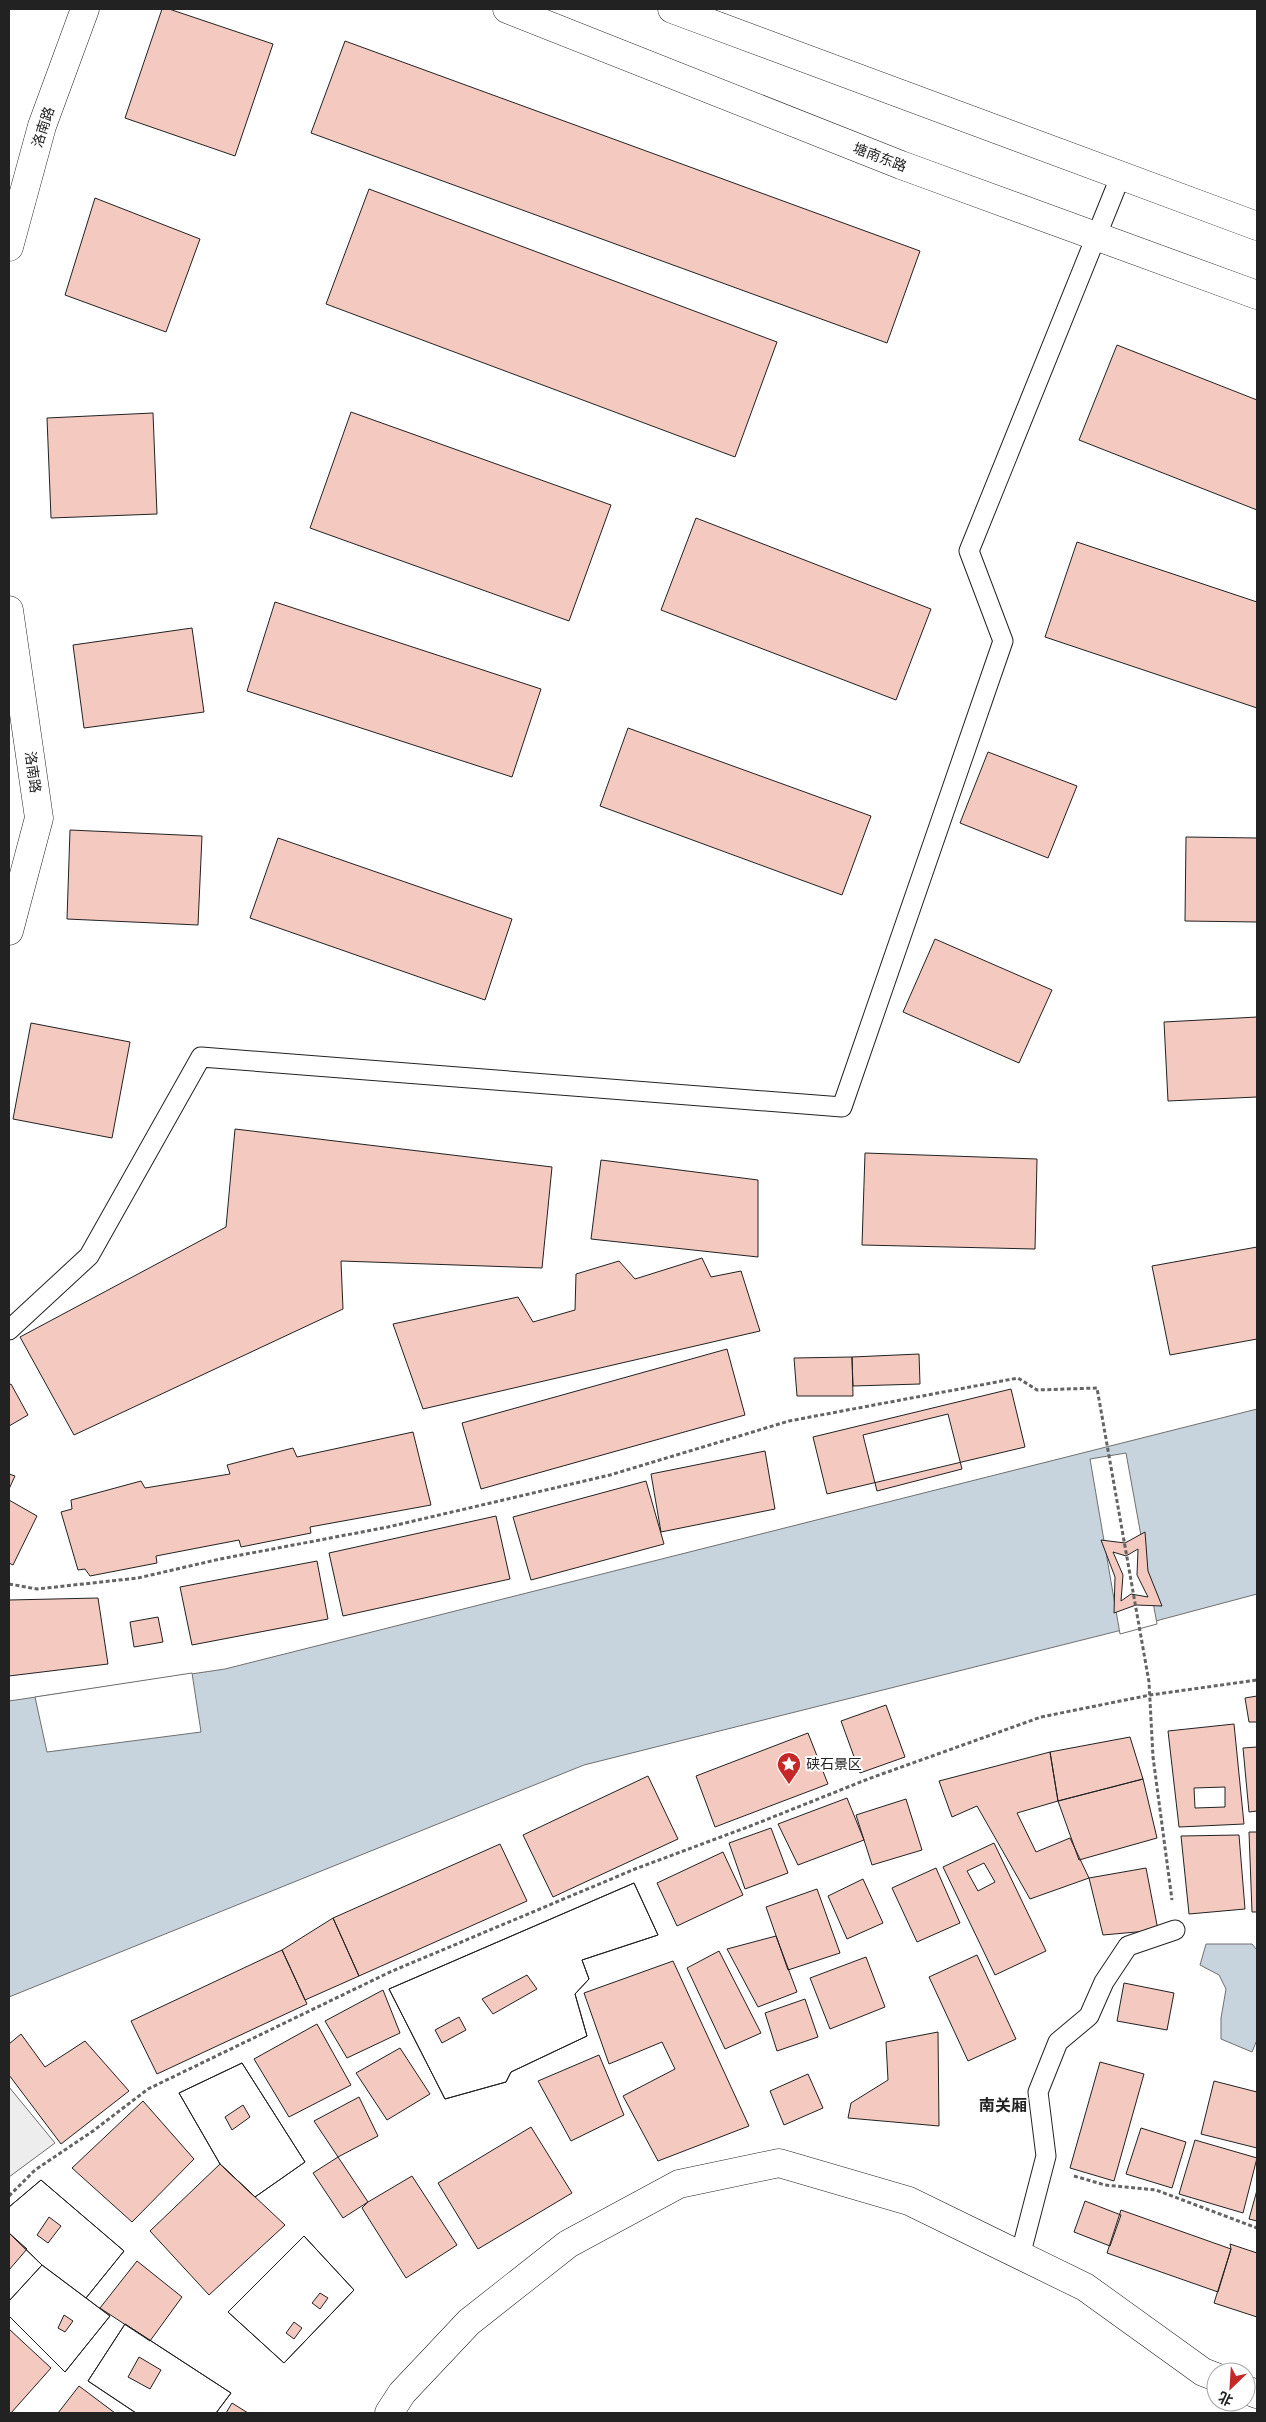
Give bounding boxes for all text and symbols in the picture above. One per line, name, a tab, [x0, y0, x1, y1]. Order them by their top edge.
street label: 洛南路	[28, 104, 58, 150]
street label: 塘南东路	[851, 139, 909, 175]
street label: 洛南路	[21, 750, 45, 794]
place icon: 硖石景区	[776, 1751, 802, 1785]
place label: 硖石景区	[806, 1755, 862, 1773]
district label: 南关厢	[979, 2094, 1027, 2116]
north arrow	[1206, 2362, 1256, 2412]
text: 北	[1215, 2388, 1236, 2410]

